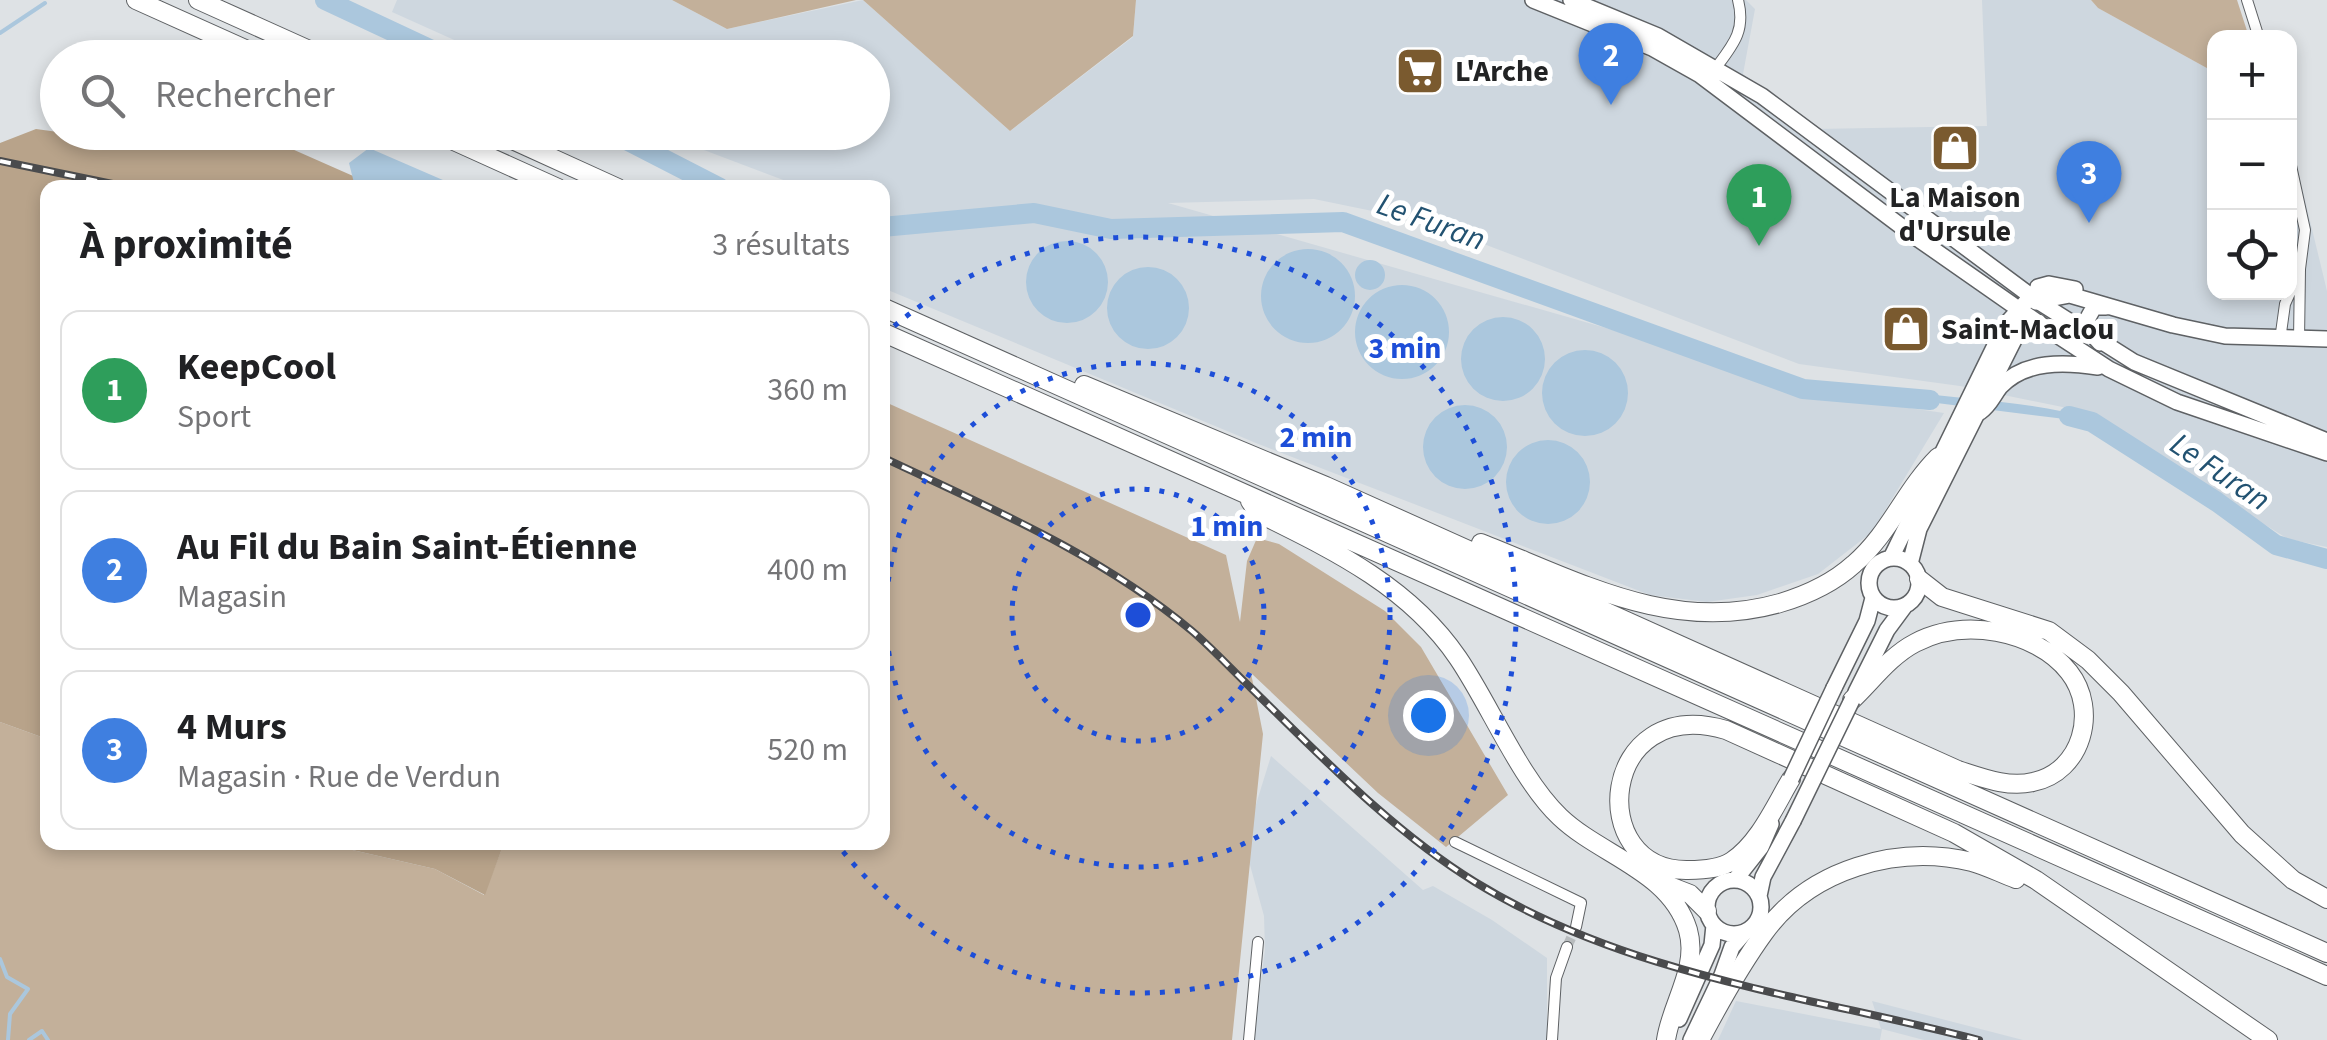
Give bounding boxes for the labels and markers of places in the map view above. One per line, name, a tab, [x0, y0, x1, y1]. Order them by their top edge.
pin: 2	[1578, 22, 1644, 105]
supermarket icon: L'Arche	[1394, 45, 1446, 97]
place label: L'Arche	[1455, 50, 1549, 93]
shop icon: La Maison d'Ursule	[1929, 122, 1981, 174]
pin: 3	[2056, 140, 2122, 223]
pin: 1	[1726, 164, 1792, 246]
place label: La Maison d'Ursule	[1889, 176, 2021, 253]
shop icon: Saint-Maclou	[1880, 303, 1932, 355]
place label: Saint-Maclou	[1941, 308, 2114, 351]
centre of rings	[1120, 597, 1156, 633]

